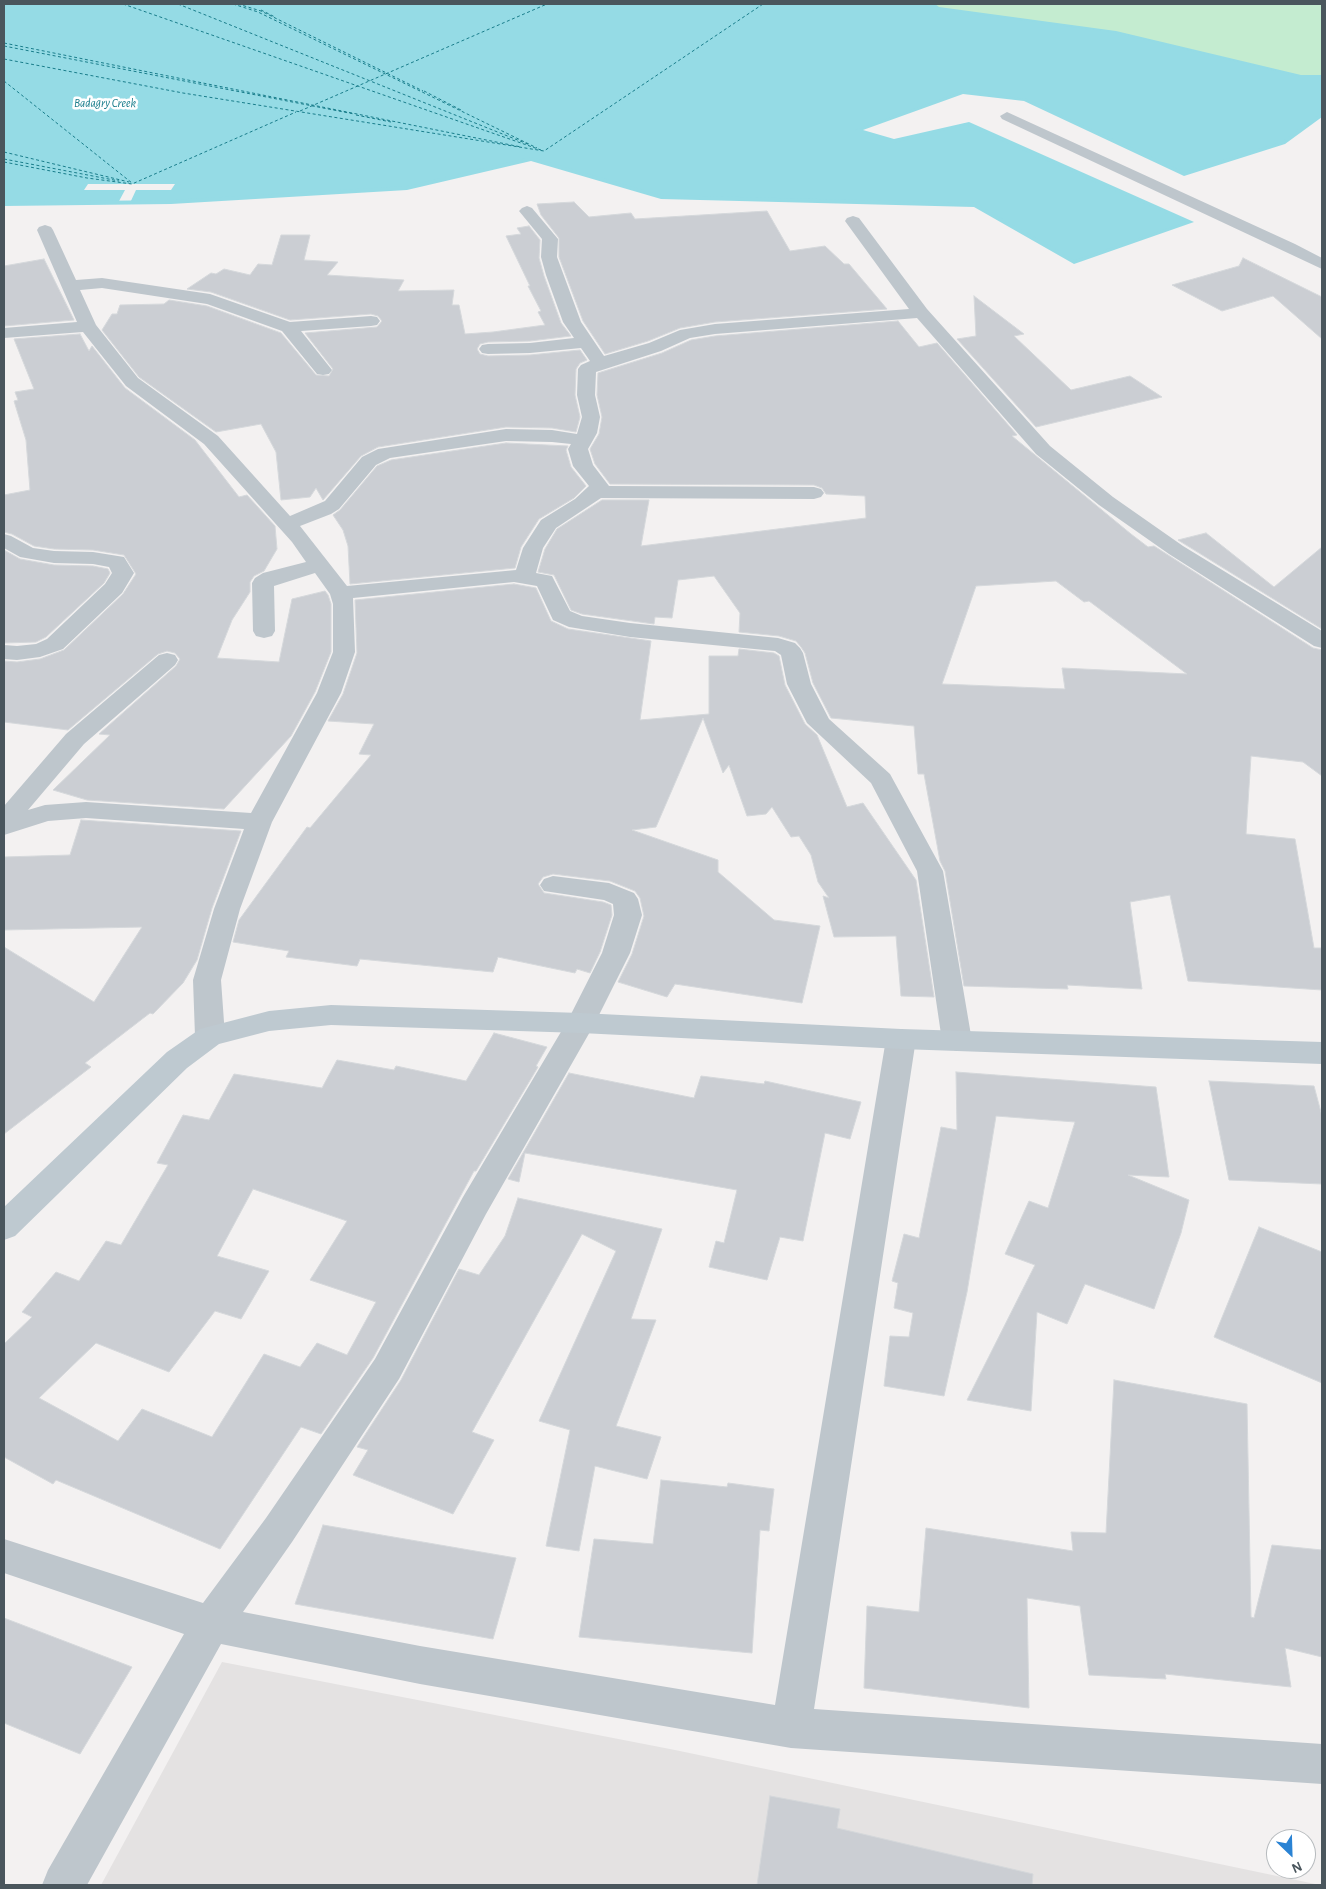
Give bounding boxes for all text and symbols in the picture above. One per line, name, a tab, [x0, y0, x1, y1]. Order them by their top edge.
water label: Badagry Creek	[74, 96, 136, 110]
north arrow	[1266, 1829, 1316, 1879]
text: N	[1289, 1858, 1304, 1875]

